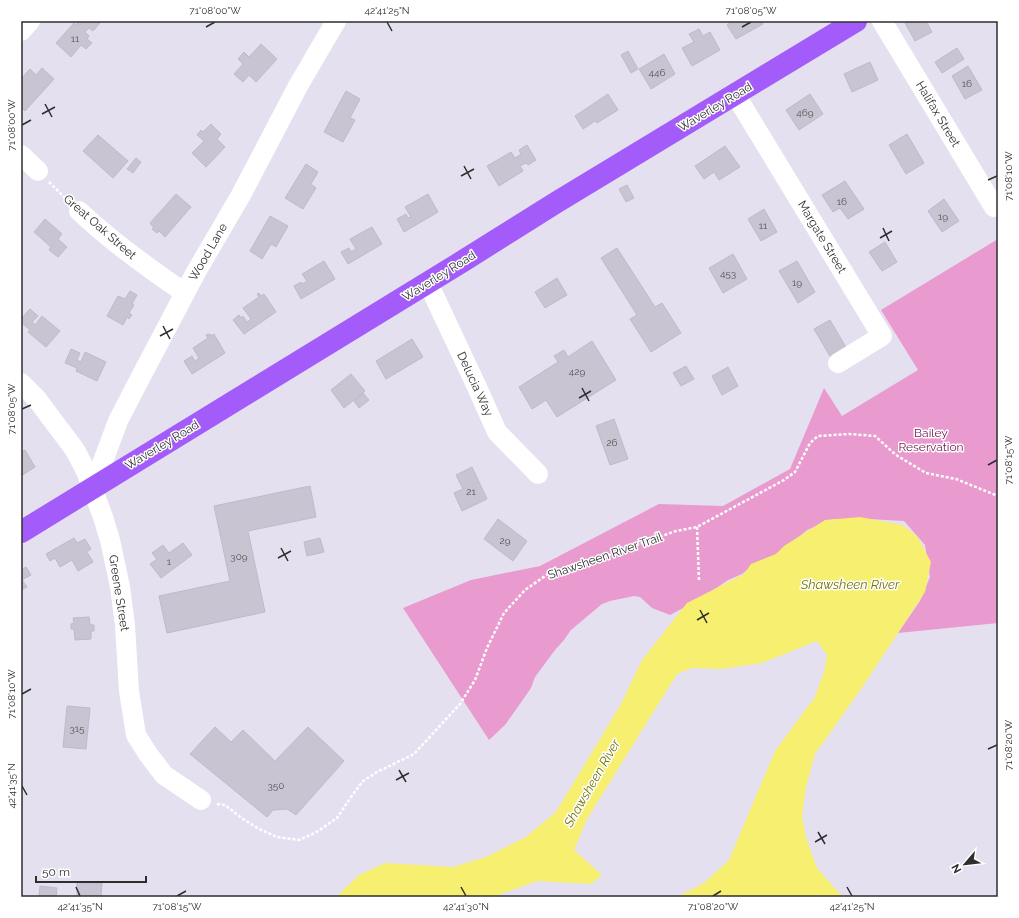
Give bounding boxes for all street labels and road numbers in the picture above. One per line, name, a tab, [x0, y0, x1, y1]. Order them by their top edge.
street label: Waverley Road	[675, 79, 755, 135]
street label: Halifax Street	[913, 79, 963, 149]
street label: Great Oak Street	[61, 192, 139, 262]
street label: Margate Street	[795, 198, 849, 276]
street label: Wood Lane	[186, 221, 230, 283]
street label: Waverley Road	[400, 248, 478, 304]
street label: Delucia Way	[454, 350, 496, 419]
street label: Waverley Road	[122, 417, 202, 473]
street label: Shawsheen River Trail	[546, 530, 665, 582]
street label: Greene Street	[106, 554, 132, 632]

